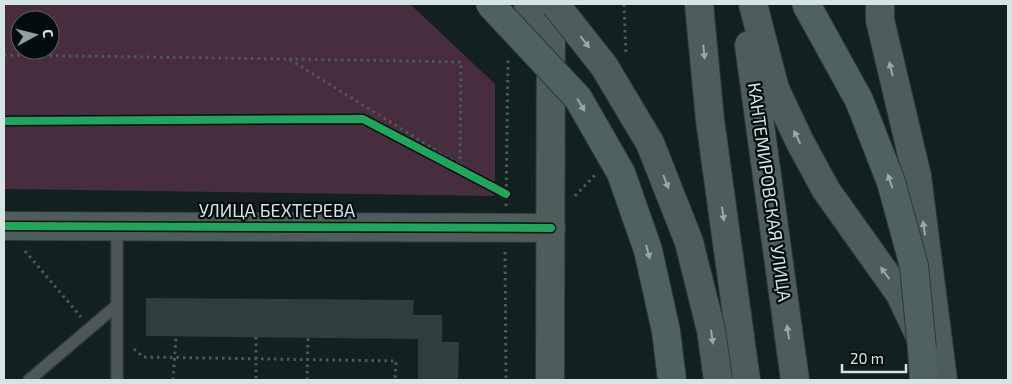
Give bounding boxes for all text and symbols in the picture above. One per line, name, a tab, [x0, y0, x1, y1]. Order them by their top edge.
north arrow	[10, 10, 60, 60]
text: С	[39, 28, 57, 38]
one-way arrow	[580, 35, 591, 48]
one-way arrow	[700, 45, 708, 61]
one-way arrow	[887, 61, 895, 76]
street label: КАНТЕМИРОВСКАЯ УЛИЦА	[744, 81, 796, 304]
one-way arrow	[577, 98, 586, 111]
one-way arrow	[793, 130, 801, 144]
one-way arrow	[886, 173, 894, 188]
one-way arrow	[662, 175, 670, 189]
street label: УЛИЦА БЕХТЕРЕВА	[199, 199, 356, 221]
one-way arrow	[720, 206, 728, 222]
one-way arrow	[920, 219, 928, 235]
one-way arrow	[644, 245, 652, 260]
one-way arrow	[880, 266, 890, 280]
one-way arrow	[784, 324, 792, 340]
one-way arrow	[709, 330, 717, 346]
scale bar	[842, 342, 906, 374]
text: 20 m	[850, 349, 884, 367]

